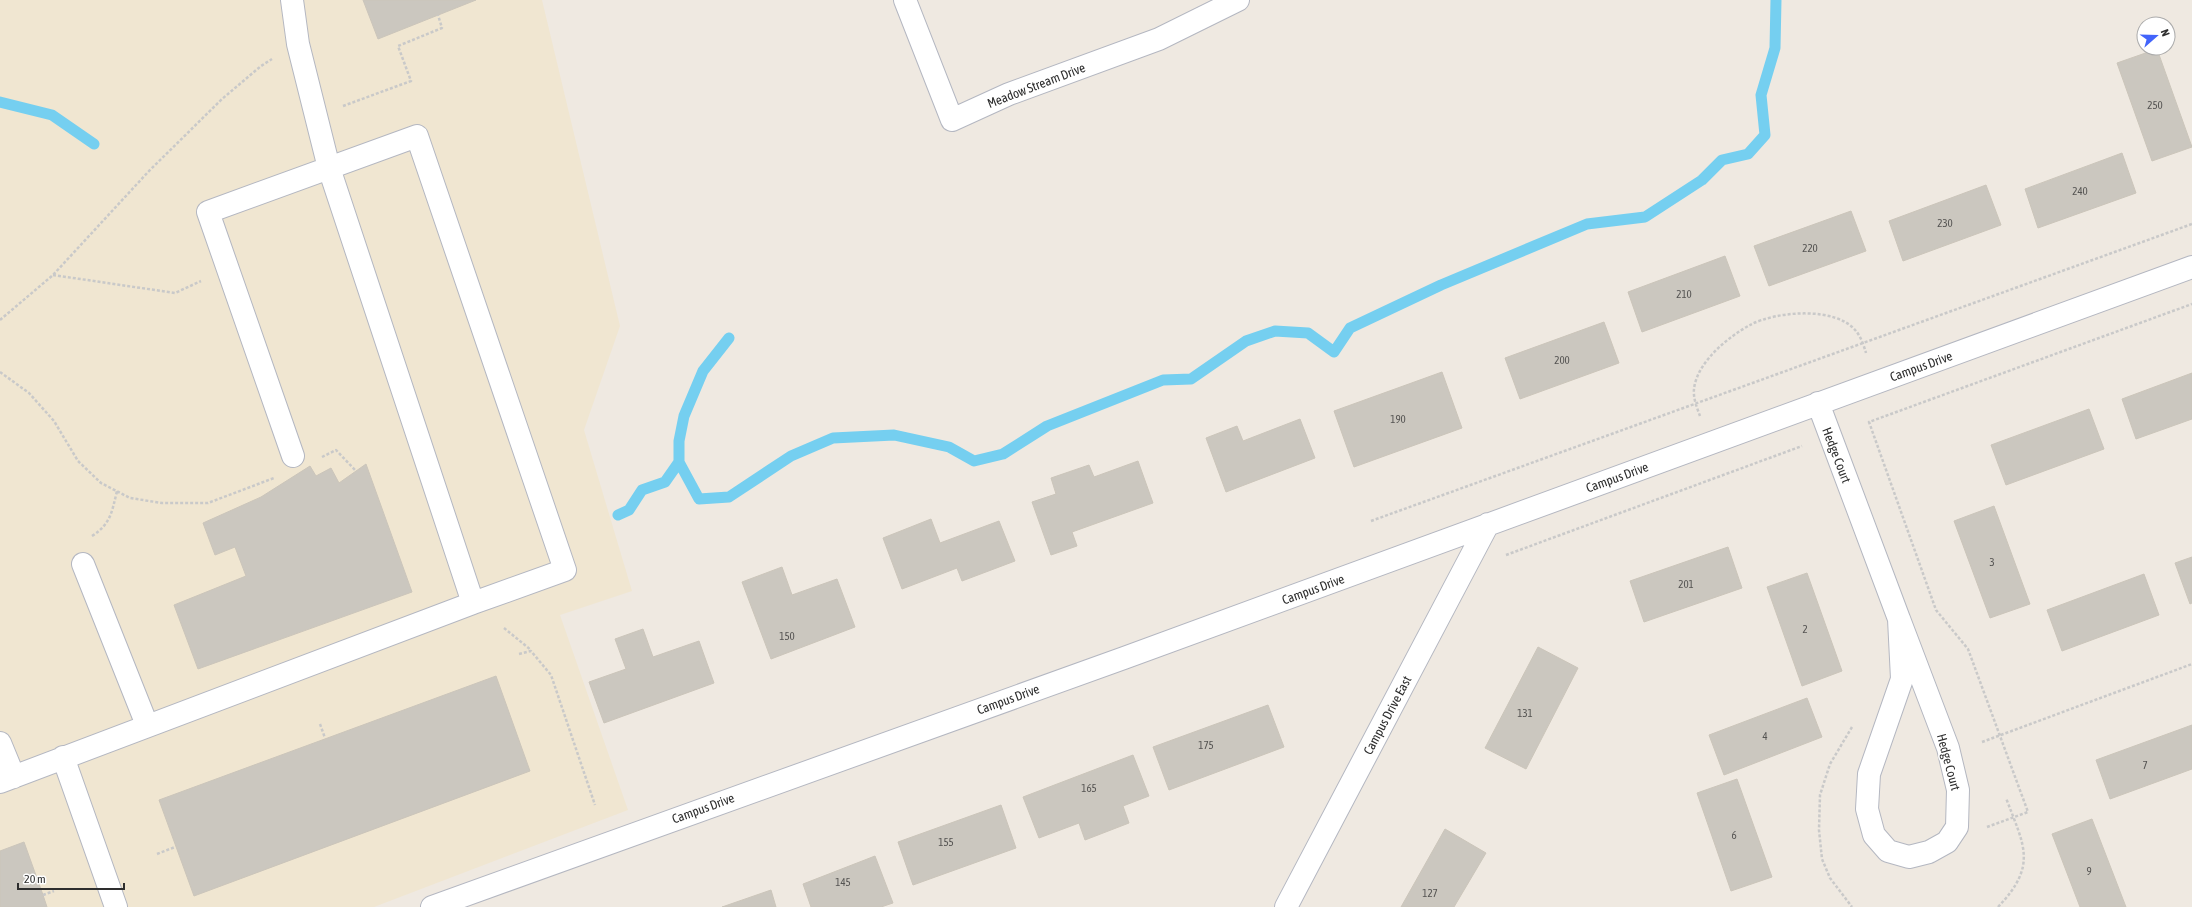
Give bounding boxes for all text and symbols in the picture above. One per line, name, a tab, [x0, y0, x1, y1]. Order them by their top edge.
north arrow	[2136, 16, 2176, 56]
text: N	[2159, 27, 2172, 38]
street label: Meadow Stream Drive	[985, 60, 1087, 111]
house number: 250	[2147, 99, 2163, 111]
house number: 240	[2072, 185, 2088, 197]
house number: 230	[1937, 217, 1953, 229]
house number: 220	[1802, 242, 1818, 254]
house number: 210	[1676, 288, 1692, 300]
street label: Campus Drive	[1888, 348, 1955, 385]
house number: 200	[1554, 354, 1570, 366]
house number: 190	[1390, 413, 1406, 425]
street label: Hedge Court	[1819, 425, 1854, 485]
street label: Campus Drive	[1584, 459, 1651, 496]
house number: 3	[1989, 556, 1995, 568]
street label: Campus Drive	[1280, 571, 1347, 608]
house number: 201	[1678, 578, 1694, 590]
house number: 2	[1802, 623, 1808, 635]
house number: 150	[779, 630, 795, 642]
street label: Campus Drive East	[1360, 673, 1415, 757]
street label: Campus Drive	[975, 681, 1042, 718]
house number: 131	[1517, 707, 1533, 719]
house number: 4	[1762, 730, 1768, 742]
street label: Hedge Court	[1934, 732, 1963, 792]
house number: 175	[1198, 739, 1214, 751]
house number: 7	[2142, 759, 2148, 771]
house number: 165	[1081, 782, 1097, 794]
street label: Campus Drive	[670, 790, 737, 827]
house number: 6	[1731, 829, 1737, 841]
house number: 155	[938, 836, 954, 848]
scale bar	[18, 865, 124, 891]
house number: 9	[2086, 865, 2092, 877]
text: 20 m	[24, 872, 46, 886]
house number: 145	[835, 876, 851, 888]
house number: 127	[1422, 887, 1438, 899]

